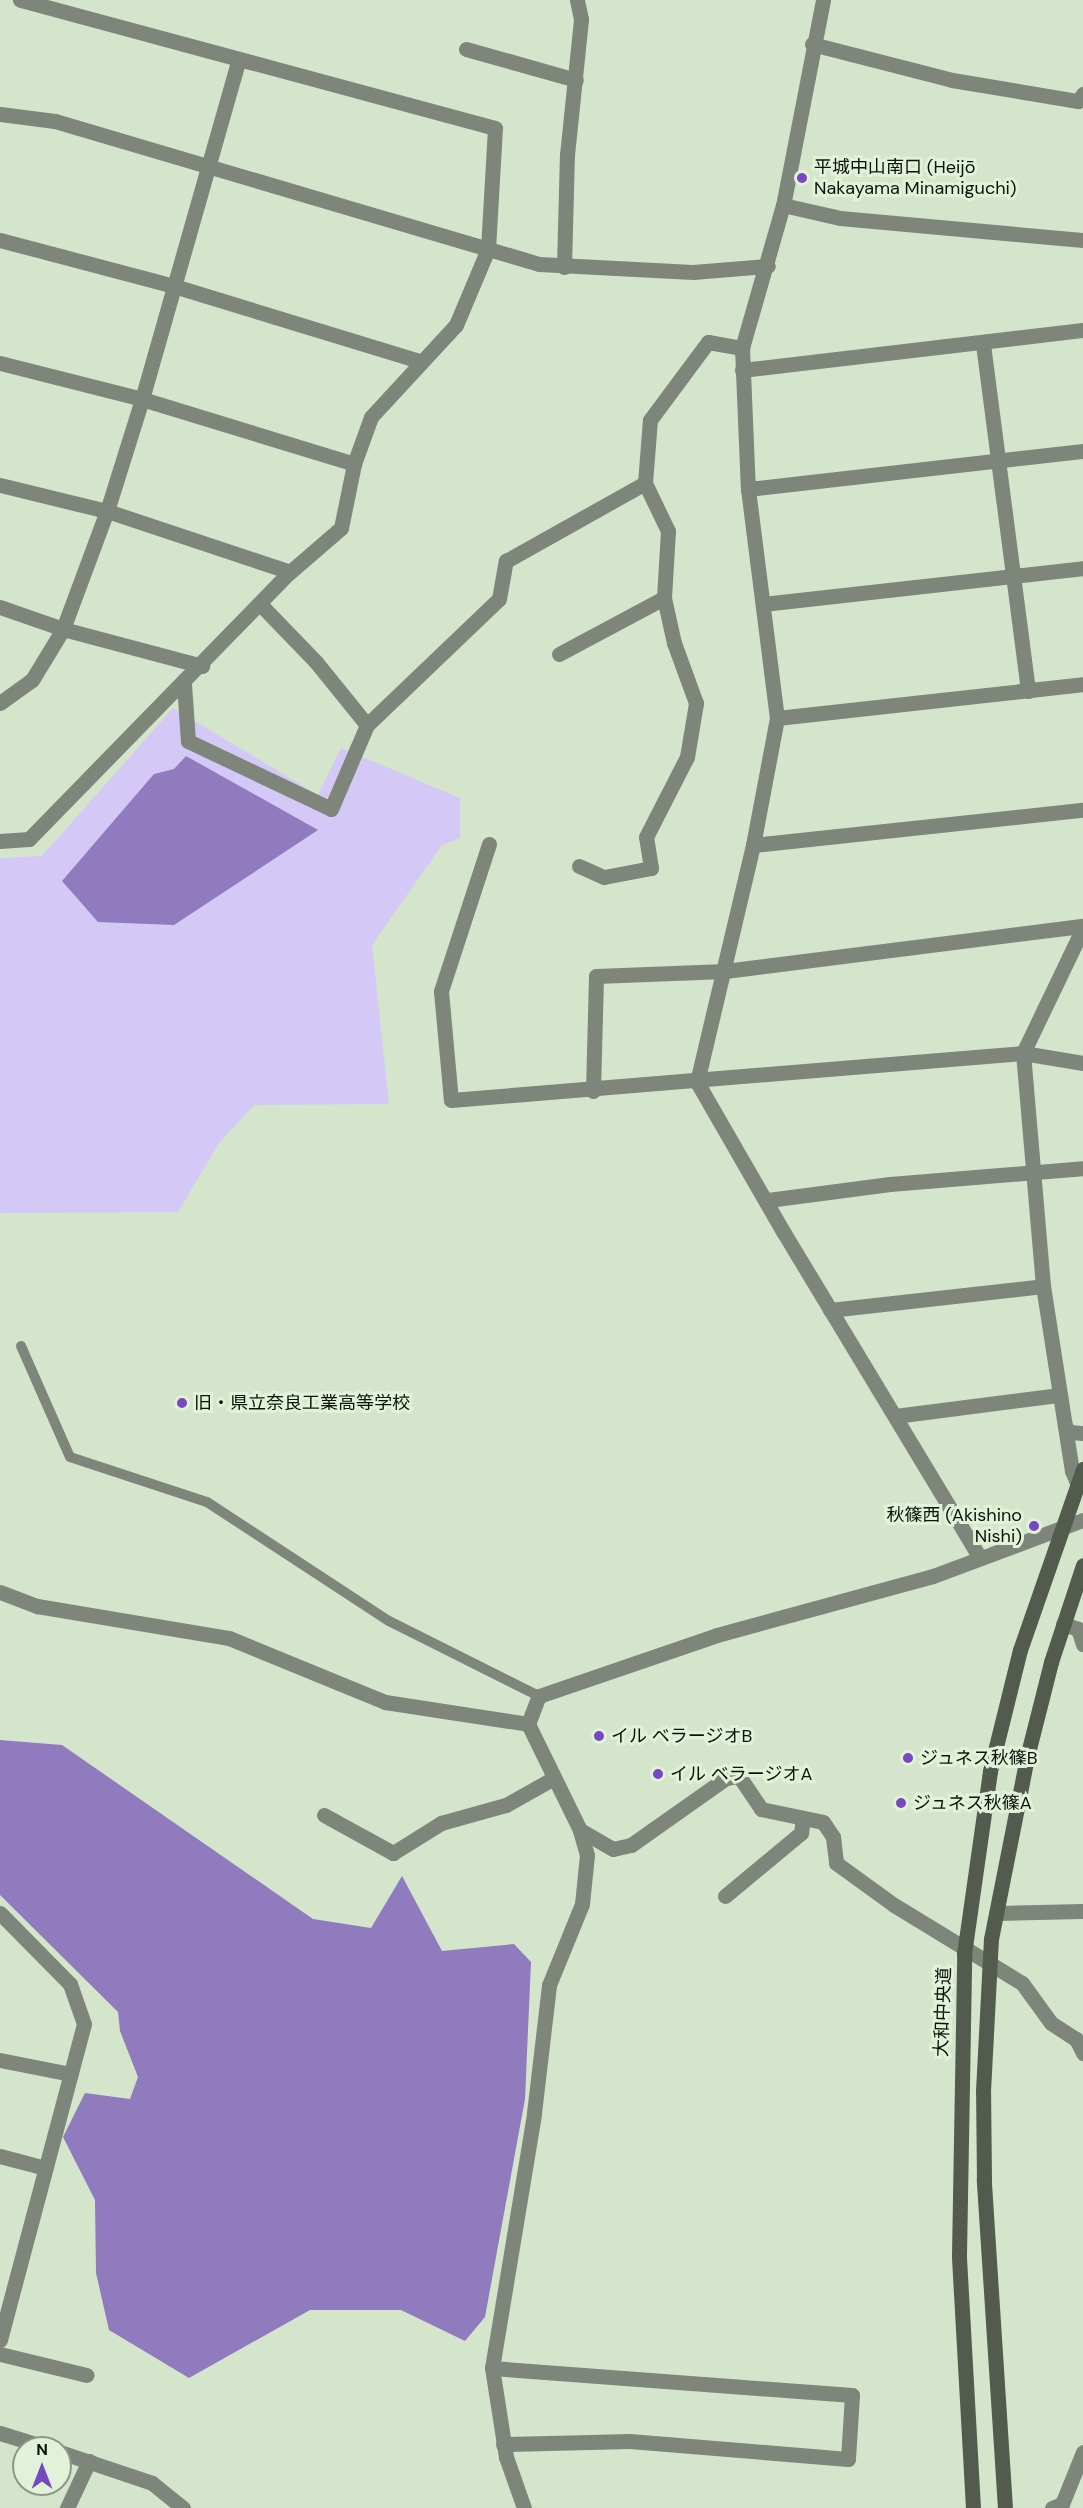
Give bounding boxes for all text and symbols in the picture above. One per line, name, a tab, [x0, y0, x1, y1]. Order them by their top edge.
place label: 平城中山南口 (Heijō Nakayama Minamiguchi)	[814, 157, 1017, 200]
marker: 平城中山南口 (Heijō Nakayama Minamiguchi)	[795, 171, 809, 185]
place label: 旧・県立奈良工業高等学校	[194, 1392, 410, 1414]
marker: 旧・県立奈良工業高等学校	[175, 1396, 189, 1410]
place label: 秋篠西 (Akishino Nishi)	[887, 1505, 1022, 1547]
marker: 秋篠西 (Akishino Nishi)	[1027, 1519, 1041, 1533]
place label: イル ベラージオB	[611, 1725, 753, 1747]
marker: イル ベラージオB	[592, 1729, 606, 1743]
place label: ジュネス秋篠B	[920, 1747, 1039, 1769]
marker: ジュネス秋篠B	[901, 1751, 915, 1765]
place label: イル ベラージオA	[670, 1763, 813, 1785]
marker: イル ベラージオA	[651, 1767, 665, 1781]
place label: ジュネス秋篠A	[913, 1792, 1033, 1814]
marker: ジュネス秋篠A	[894, 1796, 908, 1810]
street label: 大和中央道	[931, 1967, 955, 2057]
north arrow	[12, 2436, 72, 2496]
text: N	[36, 2439, 48, 2460]

